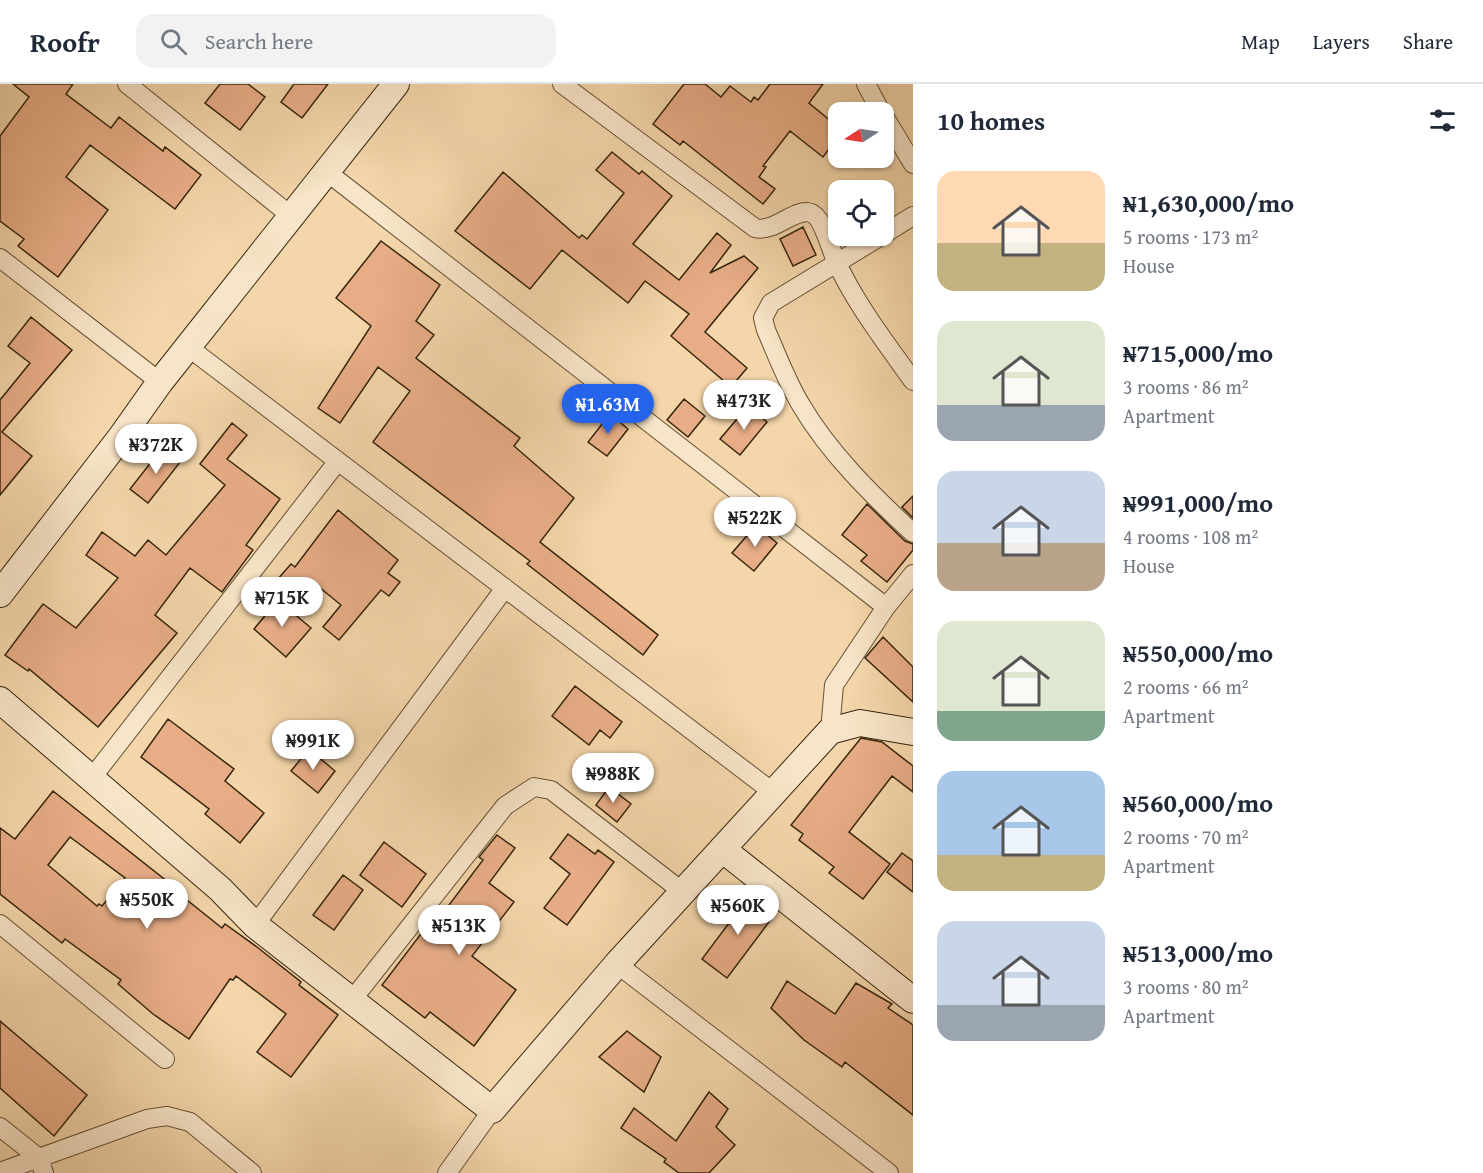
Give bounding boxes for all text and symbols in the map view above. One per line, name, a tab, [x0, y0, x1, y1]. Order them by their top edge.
search box	[136, 14, 556, 68]
text: Roofr	[30, 21, 100, 62]
icon: search	[157, 25, 190, 58]
text: Search here	[205, 25, 313, 57]
text: Map	[1241, 26, 1280, 57]
text: Layers	[1313, 26, 1370, 57]
text: Share	[1403, 26, 1453, 57]
text: 10 homes	[937, 101, 1045, 140]
north arrow	[828, 102, 894, 168]
map controls	[828, 102, 894, 246]
icon: filters	[1426, 104, 1459, 137]
button: locate	[828, 180, 894, 246]
text: ₦1,630,000/mo	[1123, 183, 1294, 222]
icon: home	[985, 195, 1057, 267]
text: 5 rooms · 173 m²	[1123, 222, 1258, 251]
text: House	[1123, 251, 1175, 280]
text: ₦715,000/mo	[1123, 333, 1273, 372]
icon: home	[985, 345, 1057, 417]
text: 3 rooms · 86 m²	[1123, 372, 1249, 401]
pin: ₦473K	[702, 380, 786, 431]
pin: ₦1.63M	[559, 384, 657, 435]
text: ₦473K	[717, 385, 771, 414]
text: ₦1.63M	[576, 389, 640, 418]
text: Apartment	[1123, 401, 1215, 430]
pin: ₦372K	[114, 424, 198, 475]
text: ₦372K	[129, 429, 183, 458]
text: ₦991,000/mo	[1123, 483, 1273, 522]
icon: home	[985, 495, 1057, 567]
pin: ₦522K	[713, 497, 797, 548]
text: ₦522K	[728, 502, 782, 531]
text: 4 rooms · 108 m²	[1123, 522, 1258, 551]
text: House	[1123, 551, 1175, 580]
pin: ₦715K	[240, 577, 324, 628]
text: ₦715K	[255, 582, 309, 611]
text: ₦550,000/mo	[1123, 633, 1273, 672]
icon: home	[985, 645, 1057, 717]
text: 2 rooms · 66 m²	[1123, 672, 1249, 701]
text: Apartment	[1123, 701, 1215, 730]
pin: ₦991K	[271, 720, 355, 771]
text: ₦991K	[286, 725, 340, 754]
pin: ₦988K	[571, 753, 655, 804]
text: ₦988K	[586, 758, 640, 787]
text: ₦560,000/mo	[1123, 783, 1273, 822]
icon: home	[985, 795, 1057, 867]
text: 2 rooms · 70 m²	[1123, 822, 1249, 851]
text: Apartment	[1123, 851, 1215, 880]
pin: ₦550K	[105, 879, 189, 930]
text: ₦550K	[120, 884, 174, 913]
pin: ₦560K	[696, 885, 780, 936]
text: ₦560K	[711, 890, 765, 919]
pin: ₦513K	[417, 905, 501, 956]
text: ₦513K	[432, 910, 486, 939]
text: ₦513,000/mo	[1123, 933, 1273, 972]
icon: home	[985, 945, 1057, 1017]
text: 3 rooms · 80 m²	[1123, 972, 1249, 1001]
text: Apartment	[1123, 1001, 1215, 1030]

